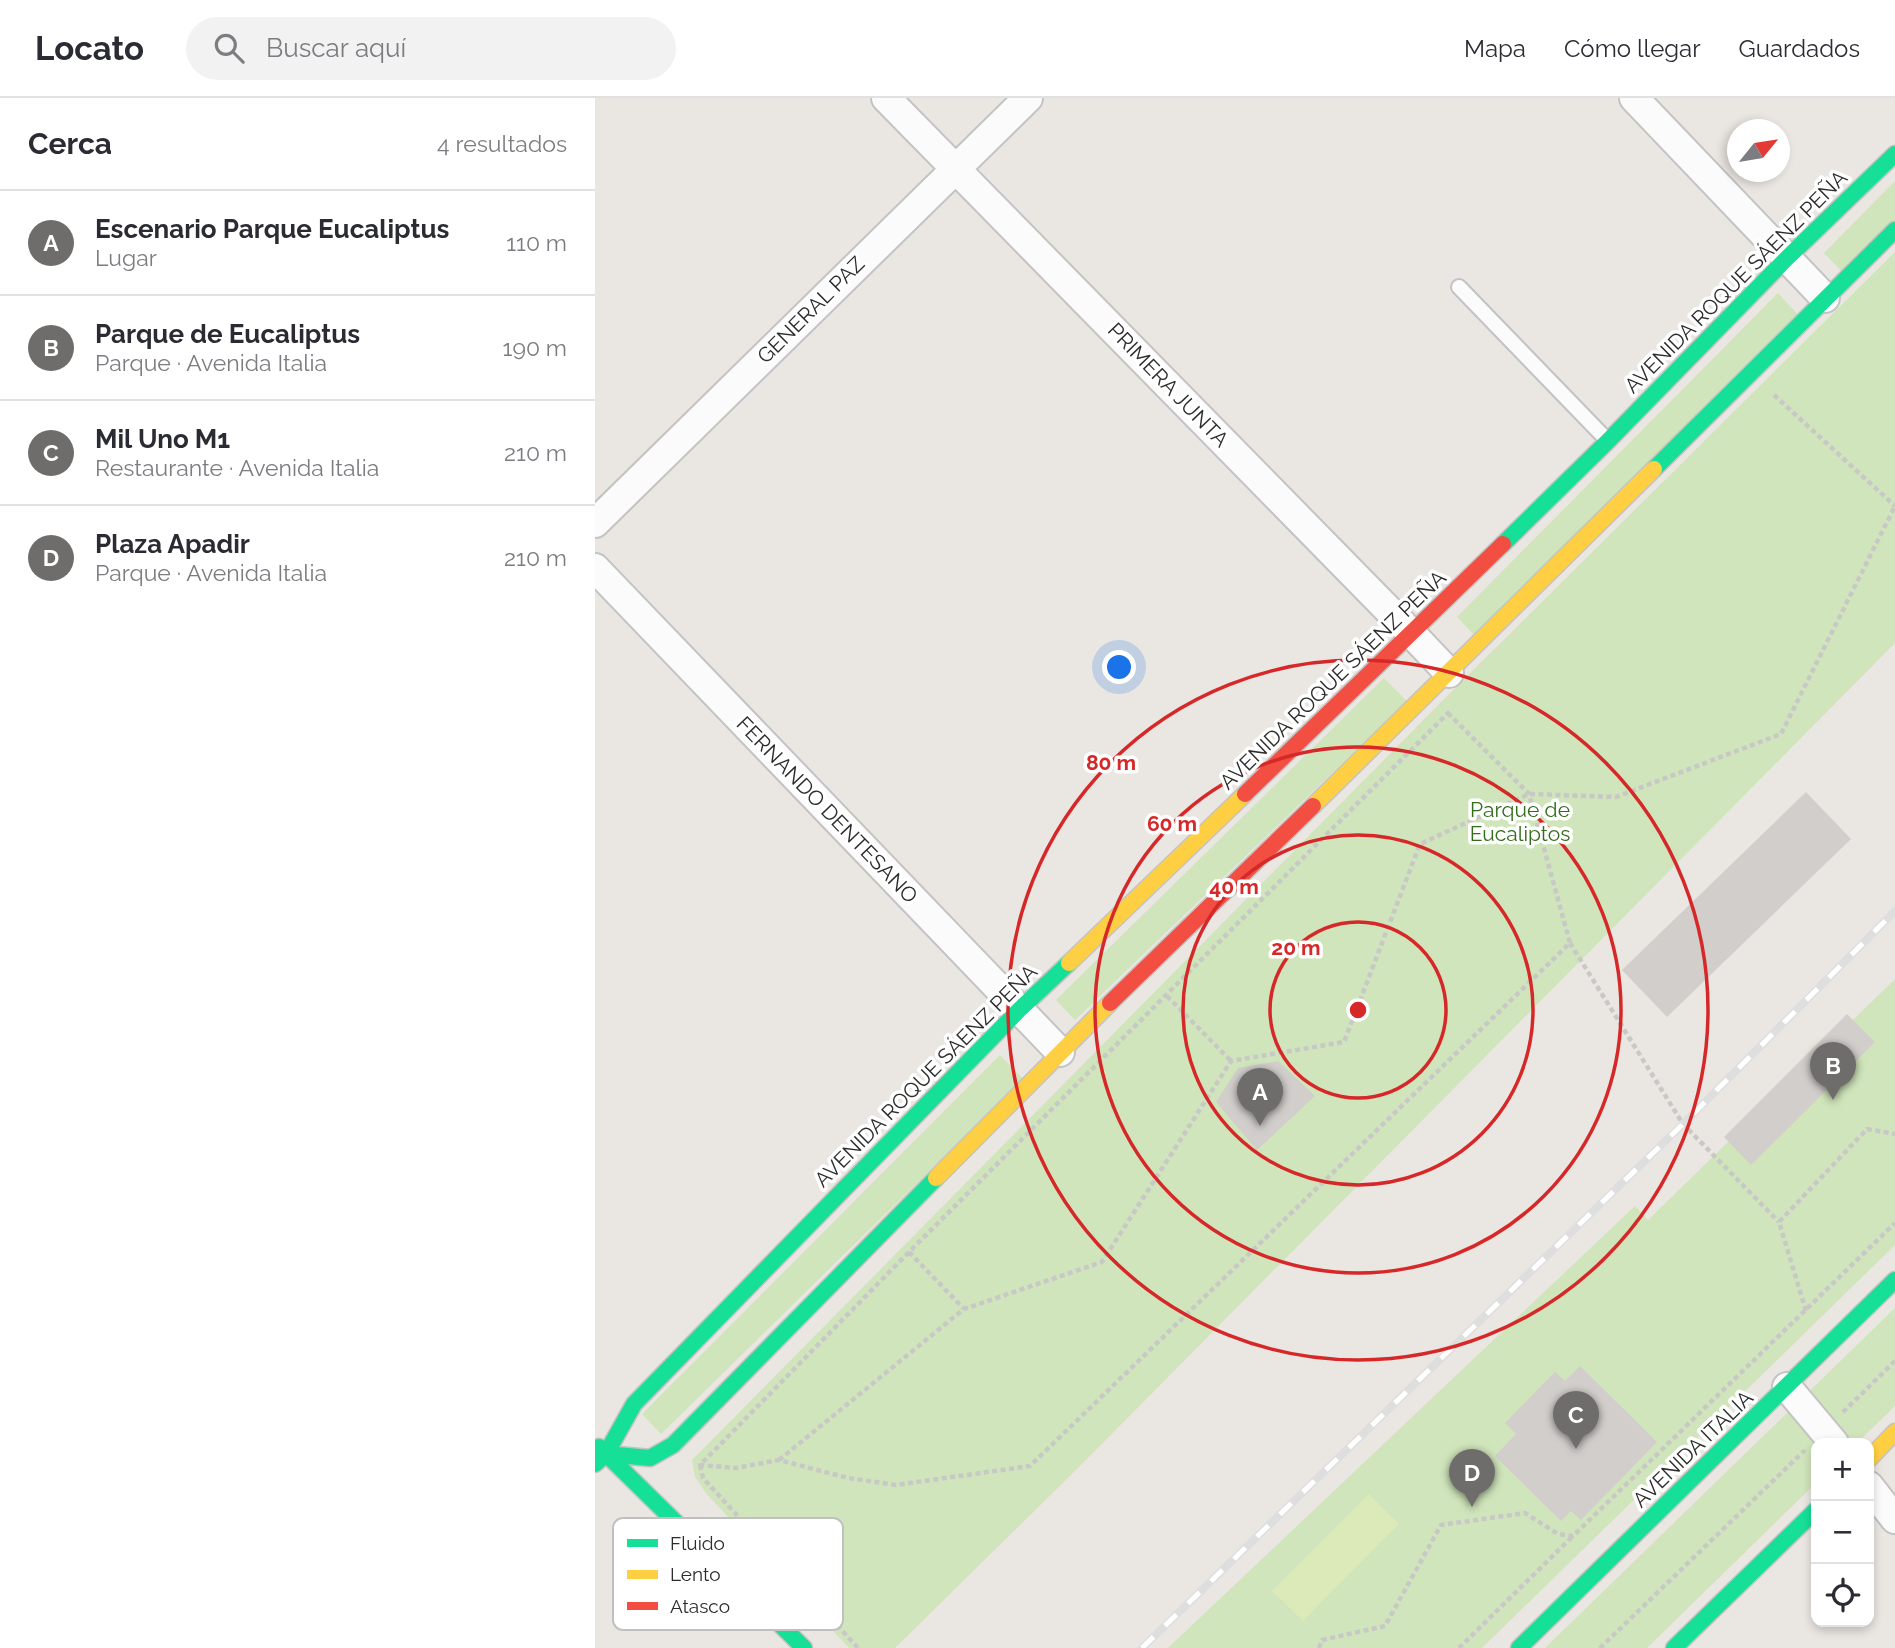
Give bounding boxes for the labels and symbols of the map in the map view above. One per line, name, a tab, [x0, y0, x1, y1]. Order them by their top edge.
north arrow	[1727, 119, 1790, 182]
street label: AVENIDA ROQUE SÁENZ PEÑA	[1619, 165, 1852, 398]
street label: GENERAL PAZ	[752, 251, 869, 368]
street label: PRIMERA JUNTA	[1103, 317, 1234, 452]
street label: AVENIDA ROQUE SÁENZ PEÑA	[1214, 565, 1451, 794]
your location	[1102, 650, 1136, 684]
street label: FERNANDO DENTESANO	[732, 711, 923, 908]
text: 80 m	[1086, 750, 1136, 775]
park label: Parque de Eucaliptos	[1470, 797, 1570, 846]
text: 60 m	[1147, 811, 1197, 836]
text: 40 m	[1209, 874, 1259, 899]
text: 20 m	[1271, 935, 1321, 960]
street label: AVENIDA ROQUE SÁENZ PEÑA	[809, 959, 1042, 1192]
centre of rings	[1346, 998, 1370, 1022]
pin: B	[1810, 1042, 1856, 1100]
pin: A	[1237, 1068, 1283, 1126]
street label: AVENIDA ITALIA	[1627, 1385, 1758, 1512]
pin: C	[1553, 1391, 1599, 1449]
pin: D	[1449, 1449, 1495, 1507]
legend	[613, 1518, 843, 1630]
text: Fluido	[670, 1532, 725, 1554]
text: Lento	[670, 1563, 721, 1585]
text: Atasco	[670, 1595, 730, 1617]

